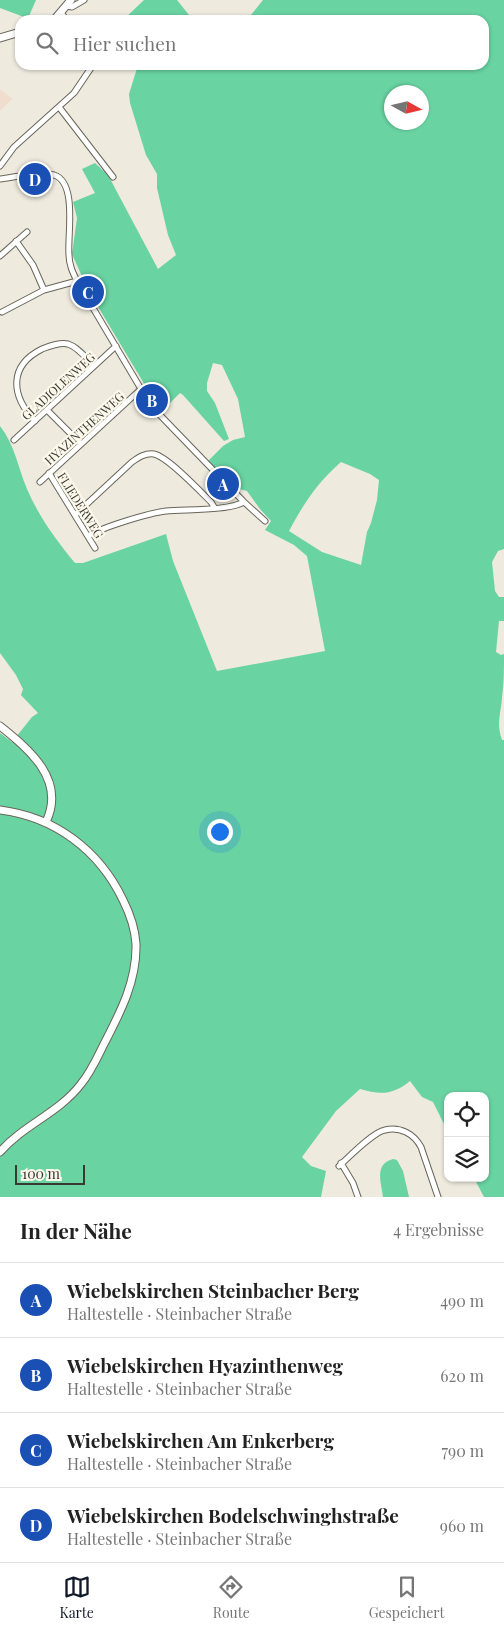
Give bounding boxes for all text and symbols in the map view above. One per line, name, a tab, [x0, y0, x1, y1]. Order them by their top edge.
search box	[15, 15, 489, 70]
icon: search	[33, 29, 61, 57]
text: Hier suchen	[73, 30, 176, 56]
north arrow	[384, 85, 429, 130]
pin: D	[19, 160, 51, 198]
pin: C	[72, 273, 104, 311]
street label: GLADIOLENWEG	[18, 348, 99, 423]
pin: B	[136, 381, 168, 419]
street label: HYAZINTHENWEG	[41, 388, 128, 468]
pin: A	[207, 465, 239, 503]
street label: FLIEDERWEG	[54, 469, 108, 541]
your location	[207, 819, 233, 845]
map controls	[444, 1092, 489, 1182]
button: locate	[444, 1092, 489, 1137]
button: layers	[444, 1137, 489, 1182]
scale bar	[15, 1162, 85, 1185]
text: 100 m	[22, 1164, 60, 1183]
text: In der Nähe	[20, 1216, 132, 1244]
text: 4 Ergebnisse	[393, 1219, 484, 1240]
text: Wiebelskirchen Steinbacher Berg	[67, 1277, 359, 1303]
text: A	[31, 1290, 41, 1311]
text: 490 m	[440, 1290, 484, 1311]
text: Haltestelle · Steinbacher Straße	[67, 1303, 292, 1324]
text: Wiebelskirchen Hyazinthenweg	[67, 1352, 343, 1378]
text: B	[31, 1365, 41, 1386]
text: 620 m	[440, 1365, 484, 1386]
text: Haltestelle · Steinbacher Straße	[67, 1378, 292, 1399]
text: Wiebelskirchen Am Enkerberg	[67, 1427, 334, 1453]
text: C	[30, 1440, 42, 1461]
text: 790 m	[442, 1440, 484, 1461]
text: Haltestelle · Steinbacher Straße	[67, 1453, 292, 1474]
text: Wiebelskirchen Bodelschwinghstraße	[67, 1502, 399, 1528]
text: D	[30, 1515, 42, 1536]
text: 960 m	[440, 1515, 484, 1536]
text: Haltestelle · Steinbacher Straße	[67, 1528, 292, 1549]
tab: Karte	[59, 1573, 94, 1622]
tab: Route	[213, 1573, 250, 1622]
tab: Gespeichert	[369, 1573, 445, 1622]

